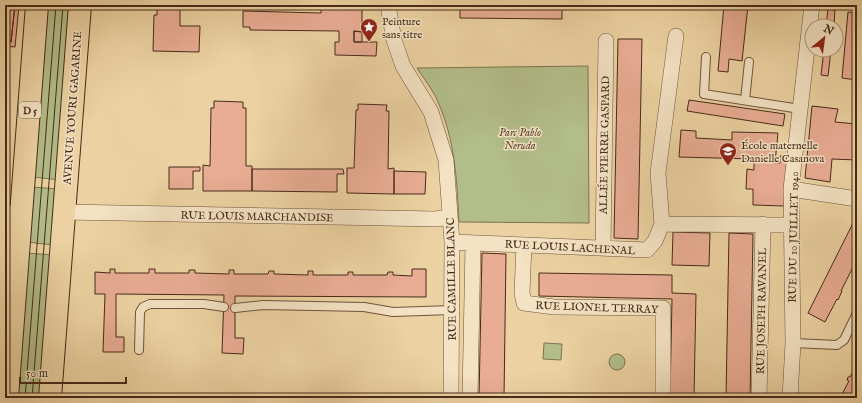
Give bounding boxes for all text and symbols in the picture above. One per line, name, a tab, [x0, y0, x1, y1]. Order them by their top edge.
place label: Peinture sans titre	[382, 15, 422, 42]
place icon: Peinture sans titre	[359, 17, 379, 42]
north arrow	[804, 18, 844, 58]
text: N	[820, 21, 836, 39]
street label: AVENUE YOURI GAGARINE	[61, 30, 85, 186]
street label: ALLÉE PIERRE GASPARD	[597, 75, 613, 215]
road number: D 5	[19, 102, 41, 118]
park label: Parc Pablo Neruda	[499, 126, 541, 153]
place label: École maternelle Danielle Casanova	[741, 139, 825, 166]
school or university icon: École maternelle Danielle Casanova	[718, 141, 738, 166]
street label: RUE DU 10 JUILLET 1940	[786, 171, 802, 303]
street label: RUE LOUIS MARCHANDISE	[180, 209, 334, 225]
street label: RUE CAMILLE BLANC	[444, 217, 460, 341]
street label: RUE LOUIS LACHENAL	[504, 238, 636, 258]
street label: RUE JOSEPH RAVANEL	[754, 247, 770, 374]
street label: RUE LIONEL TERRAY	[535, 299, 659, 317]
scale bar	[20, 359, 126, 385]
text: 50 m	[26, 366, 48, 381]

